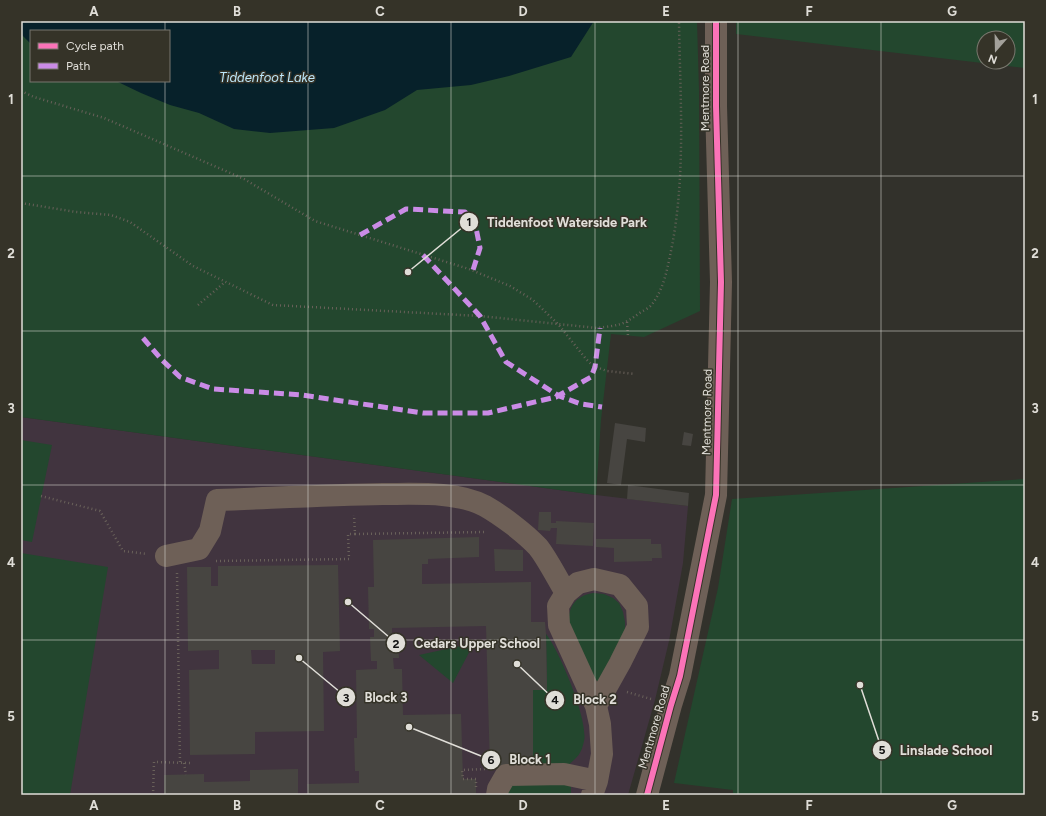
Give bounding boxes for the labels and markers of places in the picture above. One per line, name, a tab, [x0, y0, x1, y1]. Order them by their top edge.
callout: Tiddenfoot Waterside Park	[459, 210, 655, 235]
callout: Cedars Upper School	[386, 631, 548, 656]
callout: Block 3	[336, 685, 415, 710]
callout: Block 2	[545, 687, 624, 712]
callout: Linslade School	[872, 737, 1001, 762]
callout: Block 1	[481, 747, 558, 772]

